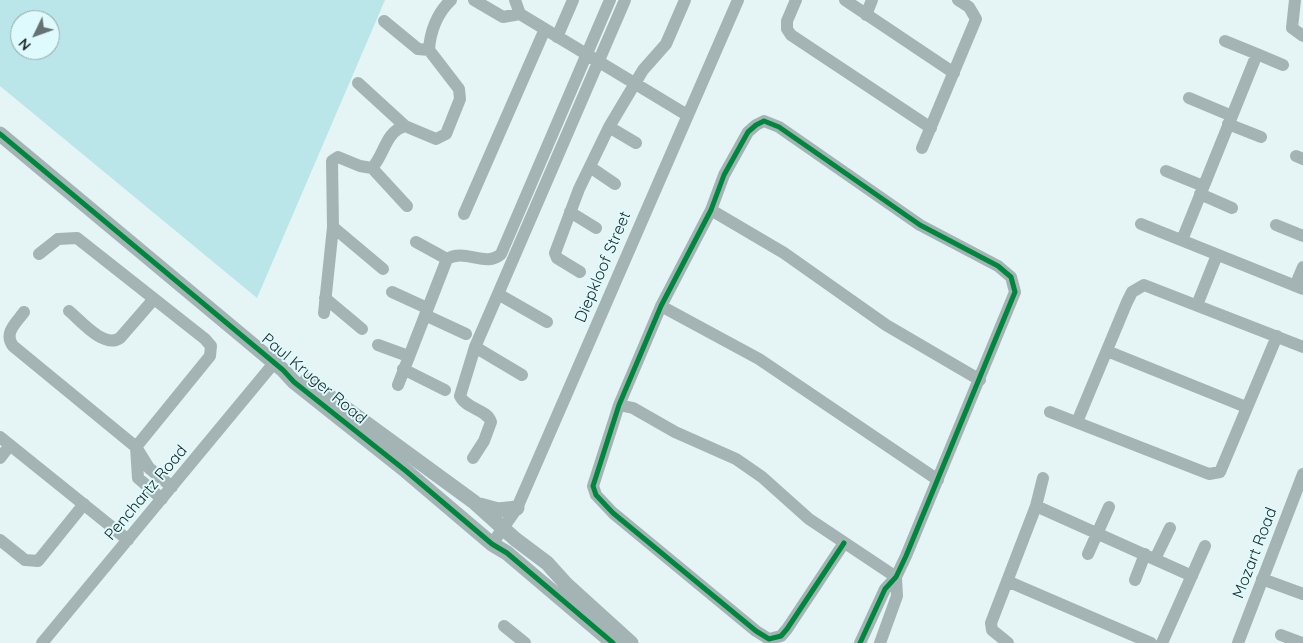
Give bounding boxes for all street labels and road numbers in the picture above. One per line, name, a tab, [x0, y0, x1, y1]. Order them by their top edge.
street label: Diepkloof Street	[571, 209, 635, 325]
street label: Paul Kruger Road	[258, 330, 370, 428]
street label: Penchartz Road	[101, 442, 191, 544]
street label: Mozart Road	[1229, 505, 1281, 601]

